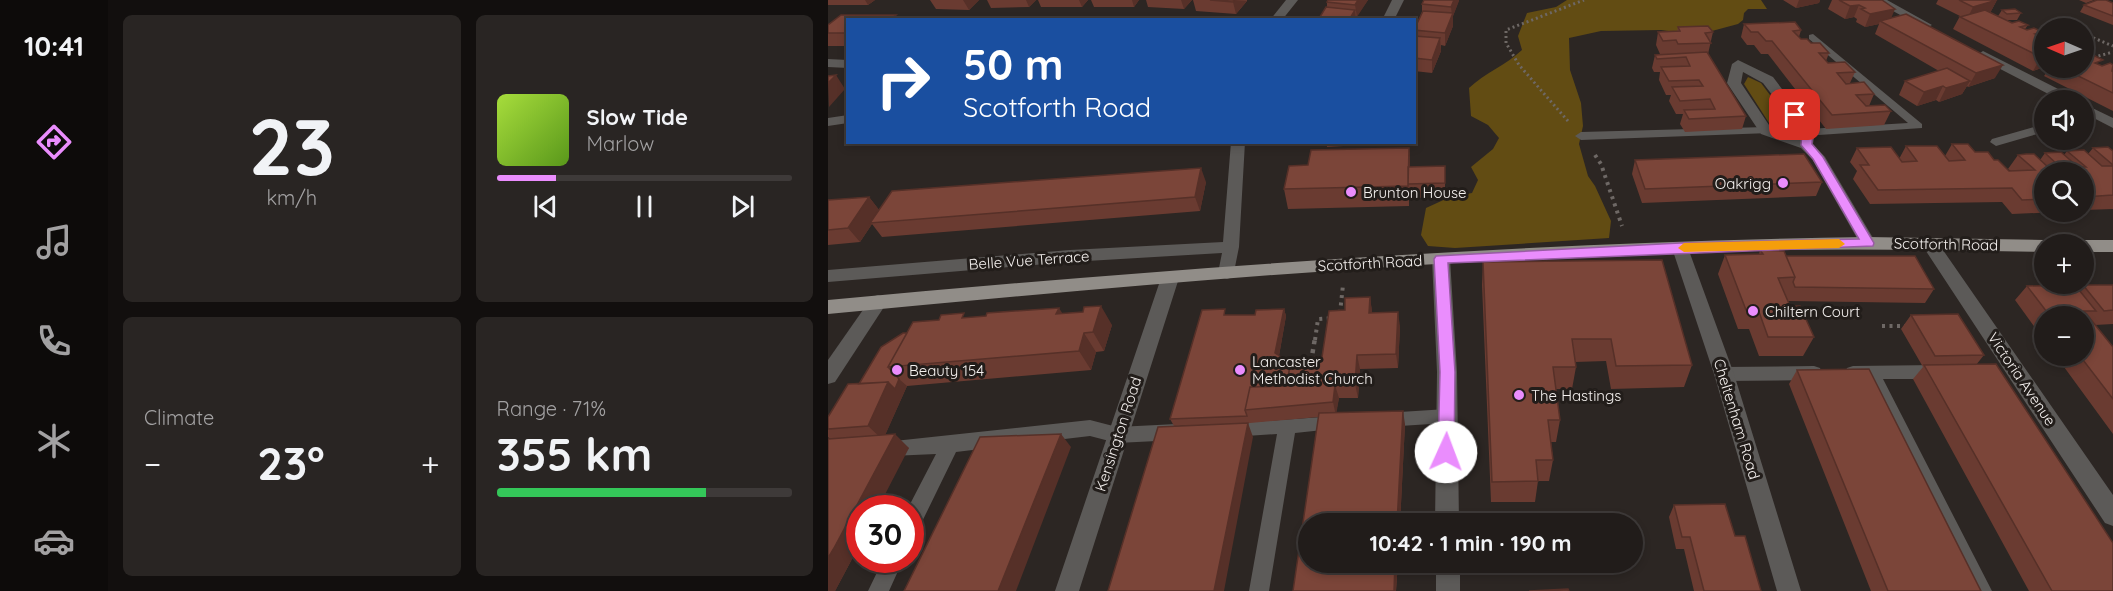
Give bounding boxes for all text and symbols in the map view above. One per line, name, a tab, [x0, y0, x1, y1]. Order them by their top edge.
north arrow	[2034, 18, 2094, 78]
map controls	[2034, 18, 2094, 366]
text: 10:41	[24, 29, 84, 63]
text: 50 m	[963, 38, 1063, 91]
icon: right	[864, 42, 942, 120]
pin	[1769, 89, 1820, 140]
text: Scotforth Road	[963, 90, 1151, 124]
button: sound	[2034, 90, 2094, 150]
text: 23	[249, 97, 335, 195]
icon: arrive	[1778, 98, 1811, 131]
text: Slow Tide	[587, 103, 688, 131]
icon: directions	[33, 121, 75, 163]
text: Marlow	[587, 131, 654, 156]
button: search	[2034, 162, 2094, 222]
place label: Oakrigg	[1715, 174, 1771, 193]
marker: Oakrigg	[1776, 176, 1790, 190]
place label: Brunton House	[1363, 183, 1467, 202]
text: km/h	[266, 185, 317, 210]
marker: Brunton House	[1344, 185, 1358, 199]
icon: previous	[529, 190, 562, 223]
icon: pause	[628, 190, 661, 223]
icon: next	[726, 190, 759, 223]
icon: music	[33, 221, 75, 263]
street label: Scotforth Road	[1894, 234, 1998, 254]
button: +	[2034, 234, 2094, 294]
street label: Belle Vue Terrace	[968, 246, 1090, 274]
street label: Scotforth Road	[1317, 251, 1423, 275]
place label: Chiltern Court	[1765, 302, 1860, 321]
marker: Chiltern Court	[1746, 304, 1760, 318]
button: −	[2034, 306, 2094, 366]
icon: phone	[33, 320, 75, 362]
street label: Victoria Avenue	[1984, 329, 2060, 429]
place label: Lancaster Methodist Church	[1252, 352, 1373, 388]
street label: Cheltenham Road	[1710, 356, 1764, 482]
place label: Beauty 154	[909, 361, 984, 380]
marker: Beauty 154	[890, 363, 904, 377]
marker: Lancaster Methodist Church	[1233, 363, 1247, 377]
street label: Kensington Road	[1091, 374, 1145, 494]
place label: The Hastings	[1531, 386, 1621, 405]
marker: The Hastings	[1512, 388, 1526, 402]
text: Range · 71%	[497, 396, 606, 421]
text: Climate	[144, 405, 214, 430]
icon: climate	[33, 420, 75, 462]
position arrow	[1414, 420, 1478, 484]
text: 355 km	[497, 426, 652, 482]
text: 23°	[257, 435, 325, 491]
text: −	[144, 443, 161, 484]
text: +	[421, 443, 440, 484]
speed limit sign: 30	[846, 495, 924, 573]
icon: car	[33, 520, 75, 562]
text: 10:42 · 1 min · 190 m	[1369, 529, 1572, 557]

